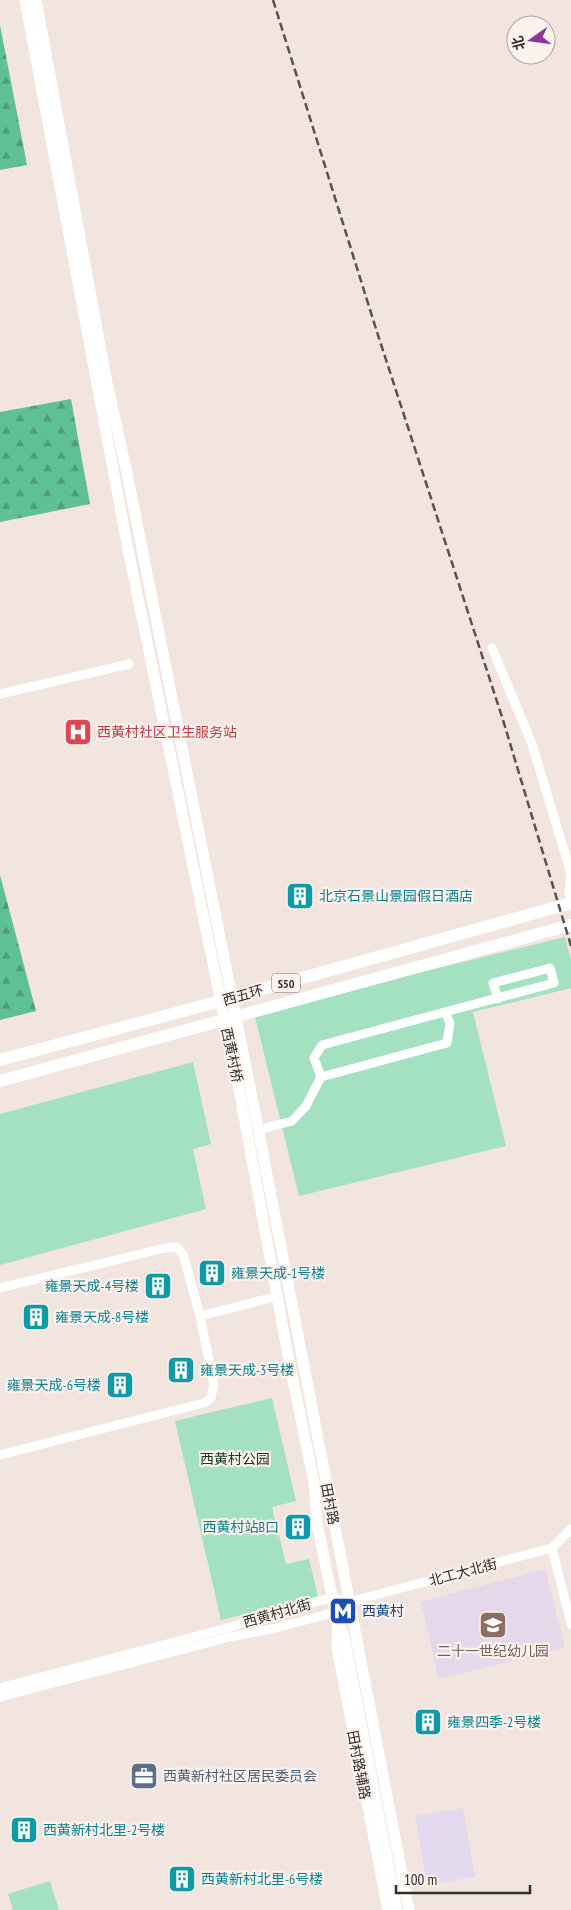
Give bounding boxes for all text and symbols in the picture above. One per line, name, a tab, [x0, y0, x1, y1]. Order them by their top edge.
north arrow	[506, 15, 556, 65]
text: 北	[508, 34, 529, 52]
hospital icon: 西黄村社区卫生服务站	[63, 717, 93, 747]
place label: 西黄村社区卫生服务站	[97, 723, 237, 741]
building icon: 北京石景山景园假日酒店	[285, 881, 315, 911]
place label: 北京石景山景园假日酒店	[319, 887, 473, 905]
road number: S50	[272, 974, 300, 992]
street label: 西五环	[220, 981, 266, 1009]
street label: 西黄村桥	[217, 1026, 247, 1084]
building icon: 雍景天成-1号楼	[197, 1258, 227, 1288]
place label: 雍景天成-1号楼	[231, 1264, 325, 1282]
building icon: 雍景天成-4号楼	[143, 1271, 173, 1301]
place label: 雍景天成-4号楼	[45, 1277, 139, 1295]
building icon: 雍景天成-8号楼	[21, 1302, 51, 1332]
place label: 雍景天成-8号楼	[55, 1308, 149, 1326]
building icon: 雍景天成-3号楼	[166, 1355, 196, 1385]
place label: 雍景天成-3号楼	[200, 1361, 294, 1379]
building icon: 雍景天成-6号楼	[105, 1370, 135, 1400]
place label: 雍景天成-6号楼	[7, 1376, 101, 1394]
park label: 西黄村公园	[200, 1450, 270, 1468]
street label: 田村路	[317, 1482, 343, 1526]
building icon: 西黄村站B口	[283, 1512, 313, 1542]
place label: 西黄村站B口	[202, 1518, 279, 1536]
street label: 北工大北街	[427, 1554, 499, 1590]
street label: 西黄村北街	[241, 1595, 313, 1631]
metro station icon: 西黄村	[328, 1596, 358, 1626]
place label: 西黄村	[362, 1602, 404, 1620]
school or university icon: 二十一世纪幼儿园	[478, 1610, 508, 1640]
place label: 二十一世纪幼儿园	[437, 1642, 549, 1660]
building icon: 雍景四季-2号楼	[413, 1707, 443, 1737]
place label: 雍景四季-2号楼	[447, 1713, 541, 1731]
street label: 田村路辅路	[343, 1729, 375, 1801]
office icon: 西黄新村社区居民委员会	[129, 1761, 159, 1791]
place label: 西黄新村社区居民委员会	[163, 1767, 317, 1785]
building icon: 西黄新村北里-2号楼	[9, 1815, 39, 1845]
place label: 西黄新村北里-2号楼	[43, 1821, 165, 1839]
scale bar	[396, 1862, 530, 1894]
building icon: 西黄新村北里-6号楼	[167, 1864, 197, 1894]
place label: 西黄新村北里-6号楼	[201, 1870, 323, 1888]
text: 100 m	[404, 1870, 437, 1889]

